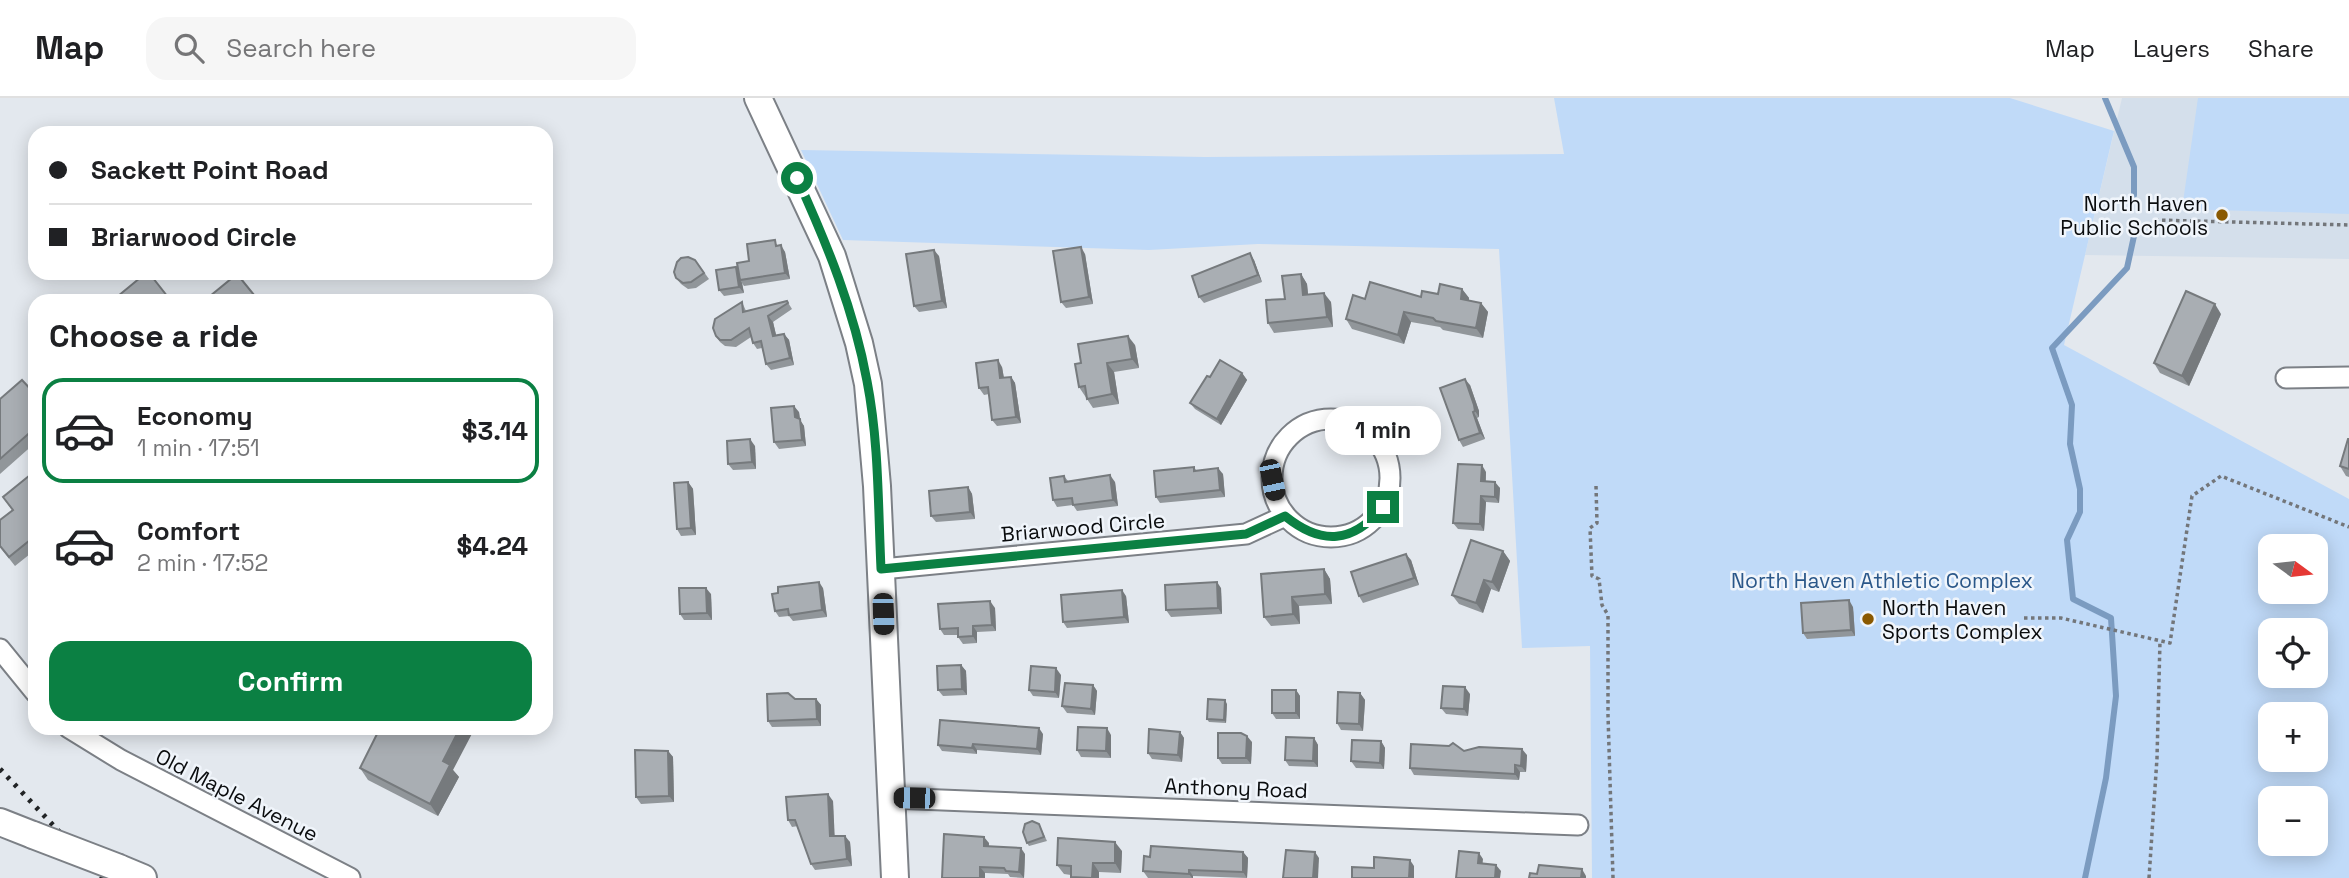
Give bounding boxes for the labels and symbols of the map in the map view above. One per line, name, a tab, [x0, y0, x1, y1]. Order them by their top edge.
route start	[781, 162, 813, 194]
place label: North Haven Public Schools	[2060, 190, 2208, 241]
marker: North Haven Public Schools	[2214, 207, 2230, 223]
callout: 1 min	[1325, 406, 1441, 454]
car	[1258, 457, 1287, 503]
route end	[1367, 491, 1399, 523]
street label: Briarwood Circle	[1000, 506, 1166, 548]
north arrow	[2258, 534, 2328, 604]
park label: North Haven Athletic Complex	[1731, 567, 2033, 594]
car	[872, 593, 895, 635]
place label: North Haven Sports Complex	[1882, 594, 2043, 645]
marker: North Haven Sports Complex	[1860, 611, 1876, 627]
street label: Old Maple Avenue	[151, 742, 323, 848]
street label: Anthony Road	[1164, 772, 1308, 804]
car	[893, 787, 936, 809]

